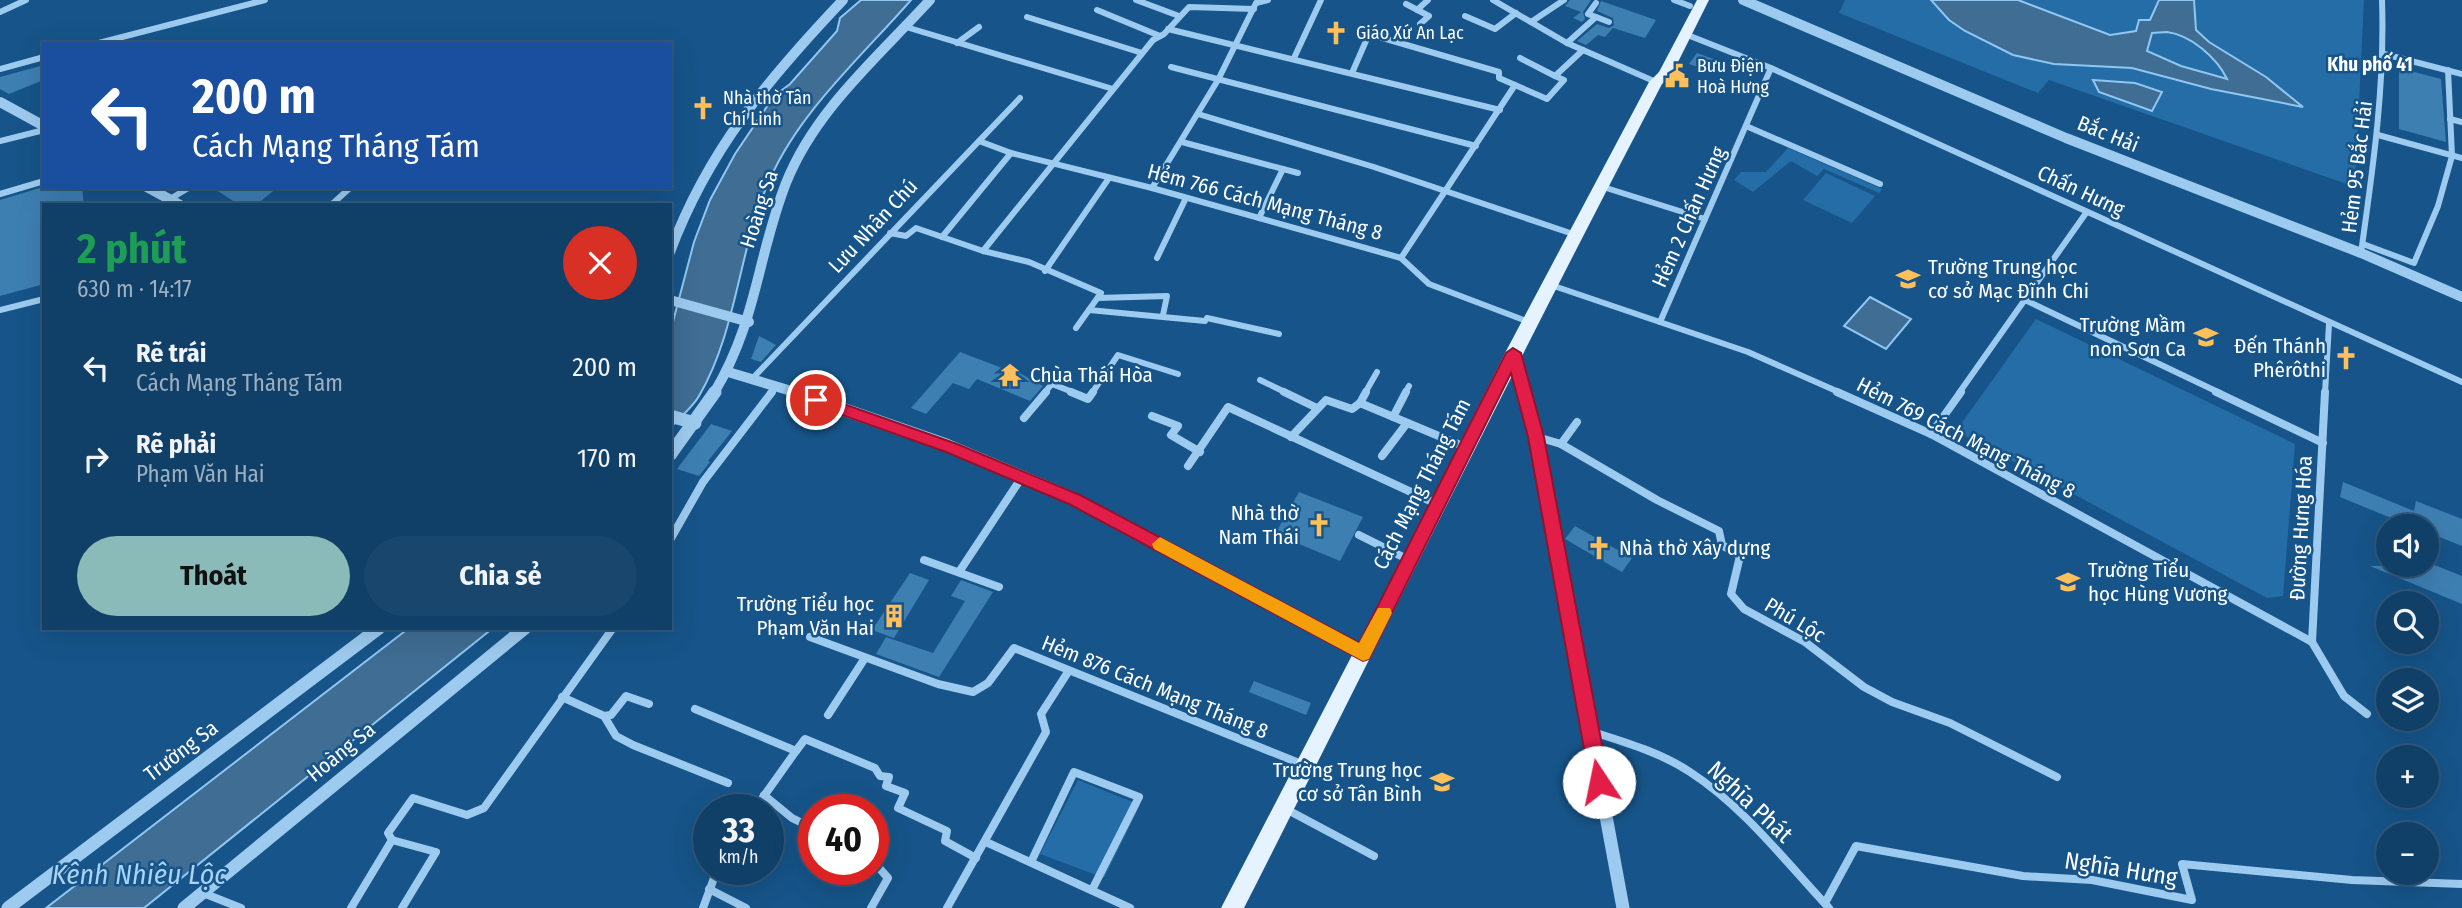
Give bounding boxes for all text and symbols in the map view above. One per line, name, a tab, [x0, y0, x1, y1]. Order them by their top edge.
church icon: Giáo Xứ An Lạc	[1322, 19, 1350, 47]
place label: Giáo Xứ An Lạc	[1356, 22, 1464, 44]
district label: Khu phố 41	[2327, 51, 2413, 76]
place label: Bưu Điện Hoà Hưng	[1697, 55, 1770, 98]
public building icon: Bưu Điện Hoà Hưng	[1663, 62, 1691, 90]
text: 200 m	[192, 67, 316, 126]
icon: left	[77, 70, 168, 161]
place label: Nhà thờ Tân Chí Linh	[723, 87, 812, 130]
church icon: Nhà thờ Tân Chí Linh	[689, 94, 717, 122]
street label: Hẻm 95 Bắc Hải	[2336, 99, 2378, 235]
street label: Bắc Hải	[2073, 110, 2143, 158]
text: Cách Mạng Tháng Tám	[192, 127, 480, 165]
street label: Hẻm 2 Chấn Hưng	[1646, 142, 1732, 291]
street label: Hẻm 766 Cách Mạng Tháng 8	[1145, 158, 1385, 246]
street label: Chấn Hưng	[2033, 160, 2129, 223]
street label: Hoàng Sa	[734, 167, 784, 251]
street label: Lưu Nhân Chú	[823, 174, 923, 278]
text: 2 phút	[77, 224, 187, 274]
button: close	[563, 226, 637, 300]
place label: Trường Trung học cơ sở Mạc Đĩnh Chi	[1928, 254, 2089, 304]
school or university icon: Trường Trung học cơ sở Mạc Đĩnh Chi	[1894, 265, 1922, 293]
text: 630 m · 14:17	[77, 275, 192, 303]
place label: Trường Mầm non Sơn Ca	[2080, 312, 2186, 362]
school or university icon: Trường Mầm non Sơn Ca	[2192, 323, 2220, 351]
place label: Đến Thánh Phêrôthi	[2234, 333, 2326, 383]
text: Rẽ trái	[136, 338, 206, 369]
church icon: Đến Thánh Phêrôthi	[2332, 344, 2360, 372]
icon: left	[77, 349, 115, 387]
text: 200 m	[572, 352, 637, 383]
temple icon: Chùa Thái Hòa	[996, 361, 1024, 389]
place label: Chùa Thái Hòa	[1030, 362, 1153, 388]
text: Cách Mạng Tháng Tám	[136, 369, 343, 397]
pin	[786, 370, 846, 430]
street label: Hẻm 769 Cách Mạng Tháng 8	[1852, 372, 2080, 504]
icon: arrive	[797, 381, 835, 419]
street label: Cách Mạng Tháng Tám	[1368, 394, 1476, 574]
text: Rẽ phải	[136, 429, 216, 460]
icon: right	[77, 440, 115, 478]
text: 170 m	[577, 443, 637, 474]
street label: Đường Hưng Hóa	[2284, 455, 2318, 601]
text: Phạm Văn Hai	[136, 460, 265, 488]
place label: Nhà thờ Nam Thái	[1219, 500, 1300, 550]
church icon: Nhà thờ Nam Thái	[1305, 511, 1333, 539]
map controls	[2376, 514, 2439, 885]
button: sound	[2376, 514, 2439, 577]
church icon: Nhà thờ Xây dựng	[1585, 534, 1613, 562]
place label: Nhà thờ Xây dựng	[1619, 535, 1771, 561]
button: Thoát	[77, 536, 350, 616]
button: Chia sẻ	[364, 536, 637, 616]
place label: Trường Tiểu học Hùng Vương	[2088, 557, 2228, 607]
school or university icon: Trường Tiểu học Hùng Vương	[2054, 568, 2082, 596]
place label: Trường Tiểu học Phạm Văn Hai	[737, 591, 874, 641]
button: search	[2376, 591, 2439, 654]
street label: Phú Lộc	[1760, 592, 1830, 648]
building icon: Trường Tiểu học Phạm Văn Hai	[880, 602, 908, 630]
street label: Hẻm 876 Cách Mạng Tháng 8	[1038, 630, 1272, 744]
button: layers	[2376, 668, 2439, 731]
street label: Trường Sa	[139, 715, 223, 787]
street label: Hoàng Sa	[302, 717, 380, 787]
position arrow	[1562, 745, 1636, 819]
button: +	[2376, 745, 2439, 808]
street label: Nghĩa Phát	[1702, 756, 1799, 849]
place label: Trường Trung học cơ sở Tân Bình	[1273, 757, 1422, 807]
school or university icon: Trường Trung học cơ sở Tân Bình	[1428, 768, 1456, 796]
speed limit sign: 40	[798, 794, 889, 885]
text: 33	[722, 809, 755, 851]
button: −	[2376, 822, 2439, 885]
text: km/h	[718, 846, 759, 868]
street label: Nghĩa Hưng	[2063, 846, 2180, 892]
water label: Kênh Nhiêu Lộc	[52, 858, 227, 891]

